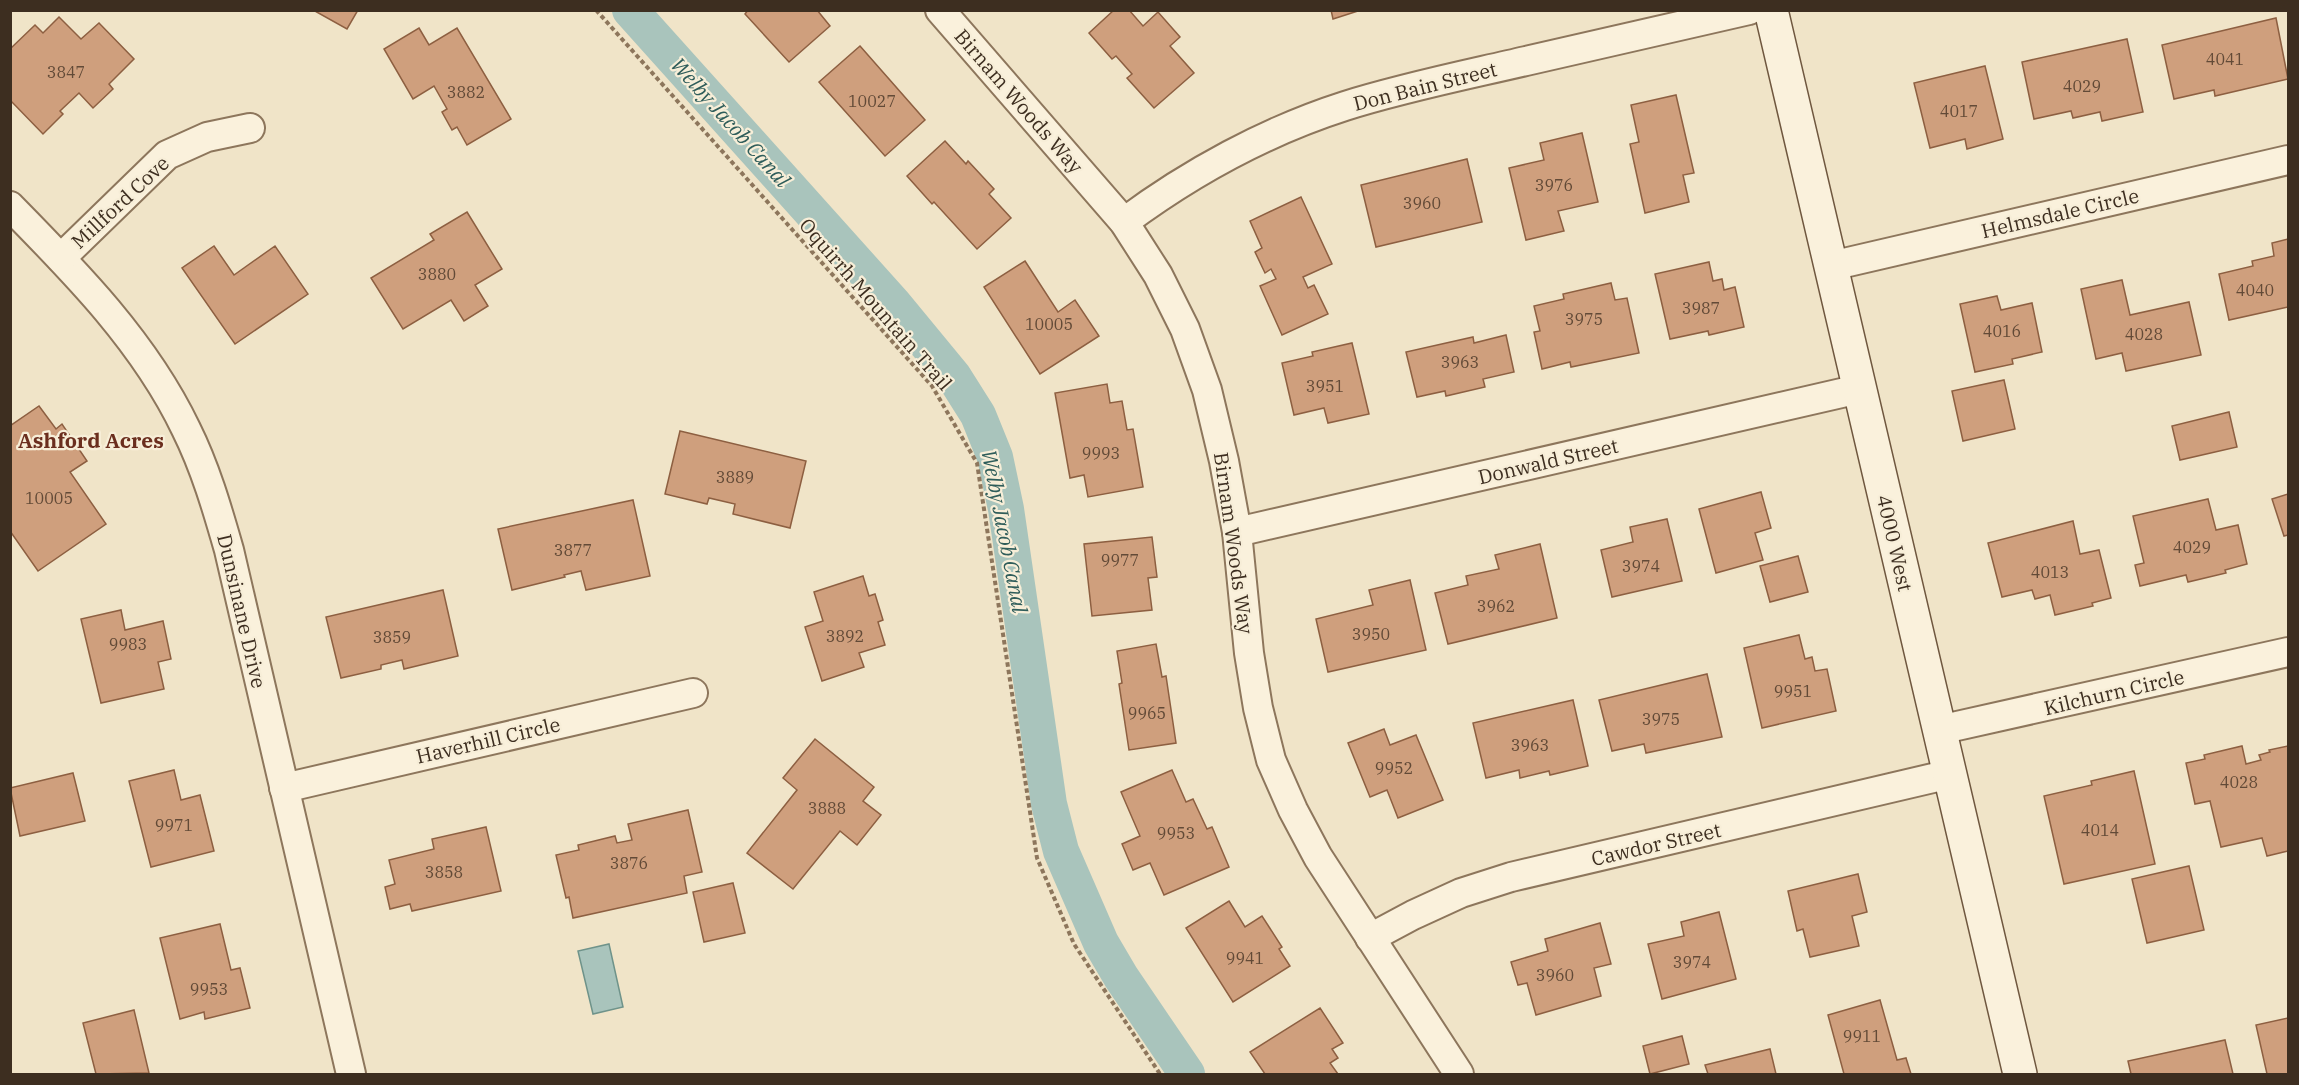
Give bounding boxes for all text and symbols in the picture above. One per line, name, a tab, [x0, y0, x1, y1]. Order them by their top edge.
street label: Birnam Woods Way	[949, 23, 1090, 179]
house number: 4041	[2206, 49, 2244, 69]
water label: Welby Jacob Canal	[665, 51, 798, 194]
street label: Don Bain Street	[1350, 55, 1500, 117]
house number: 3847	[47, 62, 85, 82]
house number: 4029	[2063, 76, 2101, 96]
house number: 3882	[447, 82, 485, 102]
house number: 10027	[848, 91, 896, 111]
house number: 4017	[1940, 101, 1978, 121]
street label: Millford Cove	[65, 150, 175, 254]
house number: 3976	[1535, 175, 1573, 195]
street label: Helmsdale Circle	[1979, 182, 2141, 244]
house number: 3960	[1403, 193, 1441, 213]
street label: Oquirrh Mountain Trail	[794, 212, 958, 396]
house number: 3880	[418, 264, 456, 284]
house number: 4040	[2236, 280, 2274, 300]
house number: 3987	[1682, 298, 1720, 318]
house number: 3975	[1565, 309, 1603, 329]
house number: 10005	[1025, 314, 1073, 334]
house number: 4016	[1983, 321, 2021, 341]
house number: 4028	[2125, 324, 2163, 344]
house number: 3963	[1441, 352, 1479, 372]
house number: 3951	[1306, 376, 1344, 396]
district label: Ashford Acres	[18, 426, 164, 454]
street label: Donwald Street	[1475, 432, 1621, 490]
house number: 9993	[1082, 443, 1120, 463]
water label: Welby Jacob Canal	[975, 447, 1035, 616]
street label: Birnam Woods Way	[1208, 450, 1260, 636]
house number: 3889	[716, 467, 754, 487]
house number: 10005	[25, 488, 73, 508]
street label: 4000 West	[1871, 492, 1919, 594]
street label: Dunsinane Drive	[211, 531, 273, 691]
house number: 4029	[2173, 537, 2211, 557]
house number: 3877	[554, 540, 592, 560]
house number: 9977	[1101, 550, 1139, 570]
house number: 3974	[1622, 556, 1660, 576]
house number: 4013	[2031, 562, 2069, 582]
house number: 3962	[1477, 596, 1515, 616]
house number: 3950	[1352, 624, 1390, 644]
house number: 3892	[826, 626, 864, 646]
house number: 3859	[373, 627, 411, 647]
house number: 9983	[109, 634, 147, 654]
street label: Kilchurn Circle	[2041, 663, 2187, 721]
house number: 9951	[1774, 681, 1812, 701]
house number: 9965	[1128, 703, 1166, 723]
house number: 3975	[1642, 709, 1680, 729]
street label: Haverhill Circle	[413, 710, 563, 770]
house number: 3963	[1511, 735, 1549, 755]
house number: 9952	[1375, 758, 1413, 778]
house number: 4028	[2220, 772, 2258, 792]
house number: 3888	[808, 798, 846, 818]
house number: 9971	[155, 815, 193, 835]
street label: Cawdor Street	[1589, 816, 1723, 872]
house number: 4014	[2081, 820, 2119, 840]
house number: 9953	[1157, 823, 1195, 843]
house number: 3876	[610, 853, 648, 873]
house number: 3858	[425, 862, 463, 882]
house number: 9941	[1226, 948, 1264, 968]
house number: 3974	[1673, 952, 1711, 972]
house number: 3960	[1536, 965, 1574, 985]
house number: 9953	[190, 979, 228, 999]
house number: 9911	[1843, 1026, 1881, 1046]

